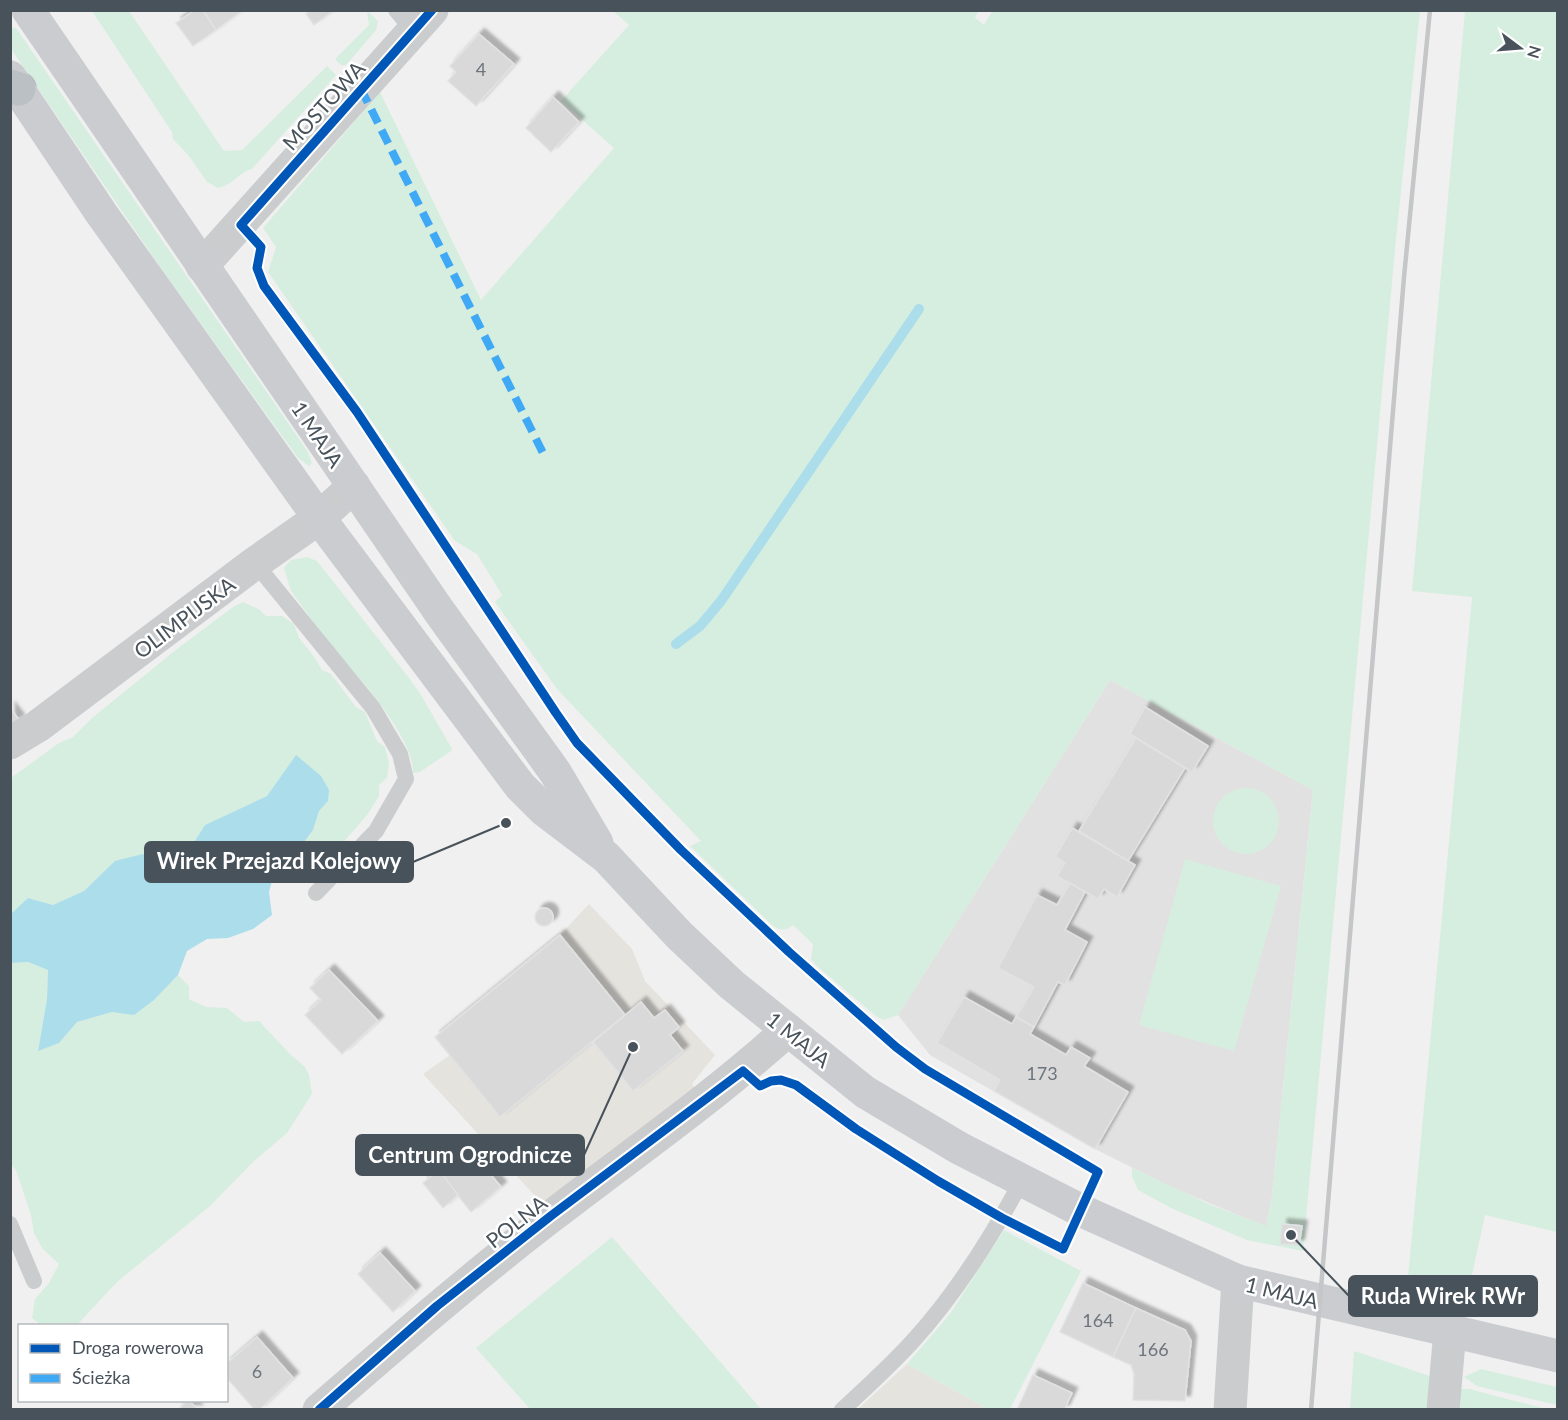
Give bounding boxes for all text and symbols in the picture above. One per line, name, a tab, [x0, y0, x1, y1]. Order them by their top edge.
north arrow	[1490, 18, 1550, 78]
text: N	[1524, 44, 1546, 61]
street label: MOSTOWA	[277, 55, 370, 155]
house number: 4	[476, 58, 486, 80]
street label: 1 MAJA	[287, 396, 350, 472]
street label: OLIMPIJSKA	[129, 570, 240, 663]
callout: Wirek Przejazd Kolejowy	[145, 842, 413, 882]
text: Wirek Przejazd Kolejowy	[157, 847, 402, 874]
street label: 1 MAJA	[762, 1006, 836, 1073]
house number: 173	[1026, 1062, 1058, 1084]
callout: Centrum Ogrodnicze	[356, 1135, 584, 1175]
text: Centrum Ogrodnicze	[368, 1141, 572, 1168]
street label: POLNA	[481, 1189, 552, 1253]
street label: 1 MAJA	[1243, 1271, 1322, 1313]
callout: Ruda Wirek RWr	[1349, 1276, 1537, 1316]
text: Ruda Wirek RWr	[1361, 1282, 1526, 1309]
house number: 164	[1082, 1309, 1114, 1331]
legend	[18, 1324, 228, 1402]
text: Droga rowerowa	[72, 1336, 204, 1358]
house number: 166	[1137, 1338, 1169, 1360]
house number: 6	[252, 1360, 262, 1382]
text: Ścieżka	[72, 1366, 130, 1388]

